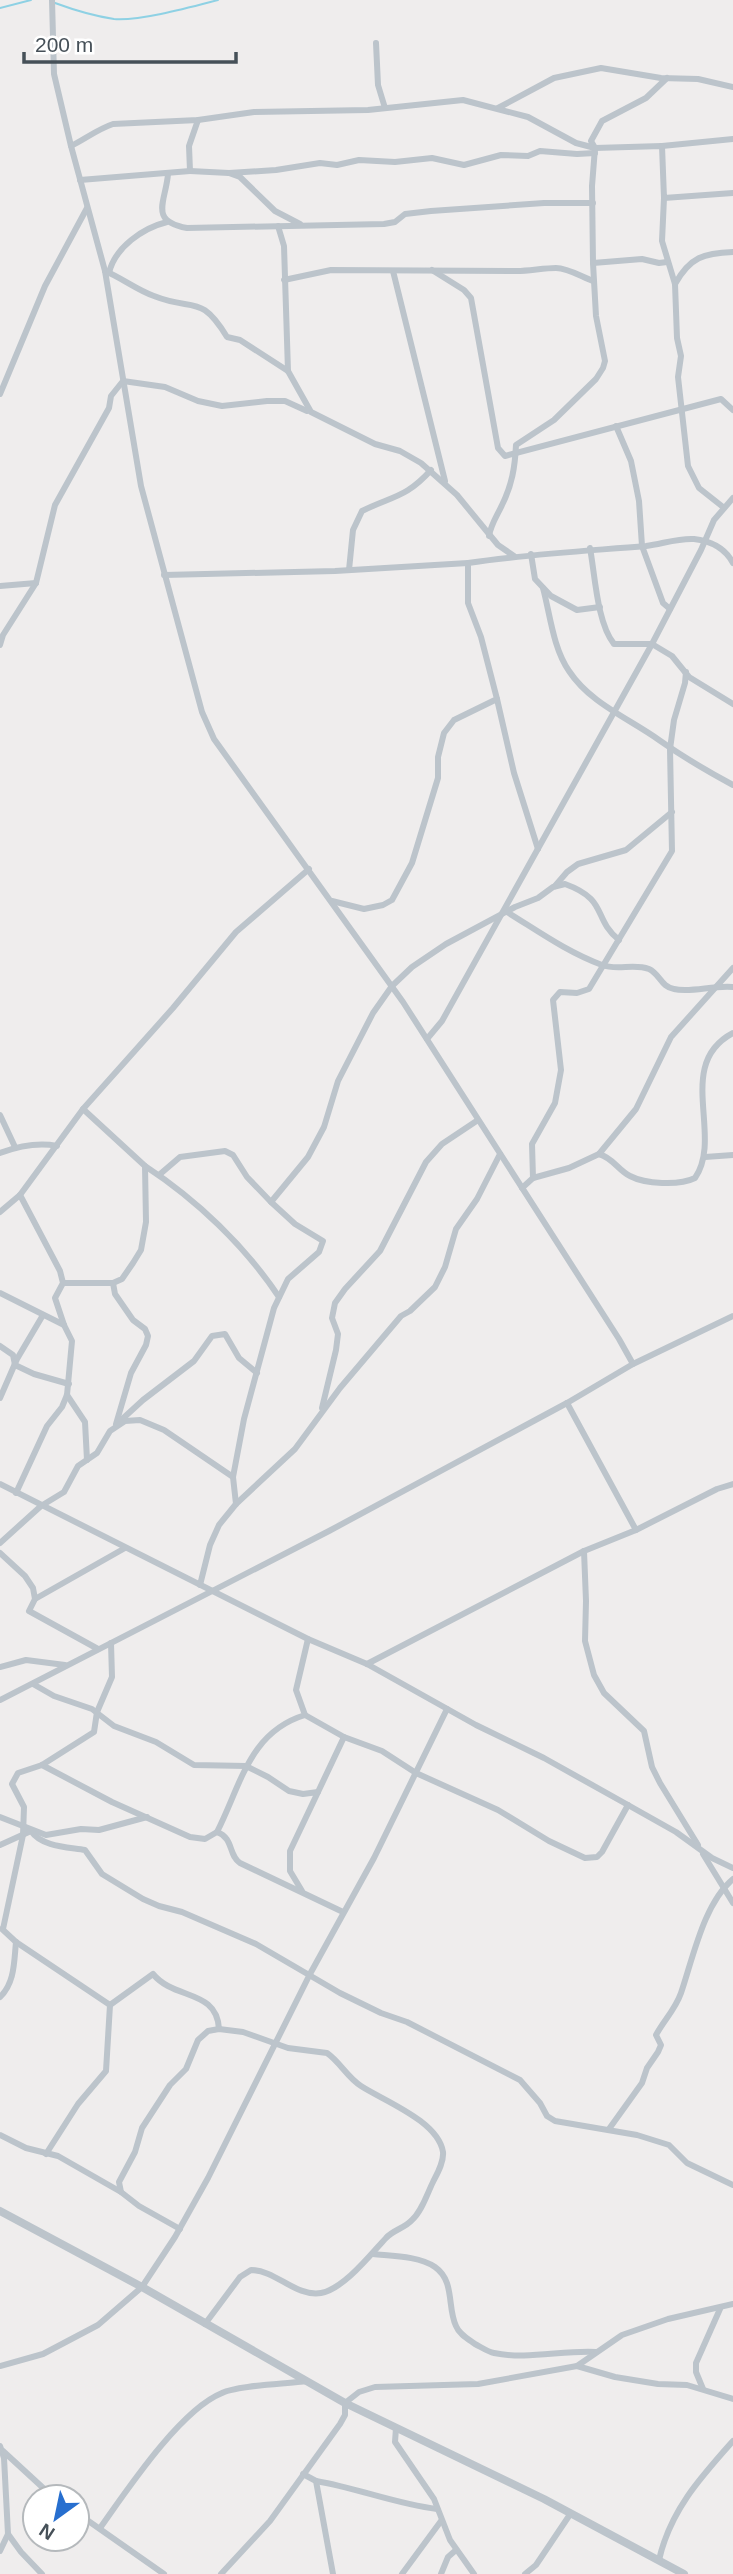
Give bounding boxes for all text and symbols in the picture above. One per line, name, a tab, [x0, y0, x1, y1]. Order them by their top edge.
scale bar	[24, 21, 236, 65]
text: 200 m	[35, 33, 93, 56]
north arrow	[21, 2483, 91, 2553]
text: N	[36, 2519, 58, 2544]

